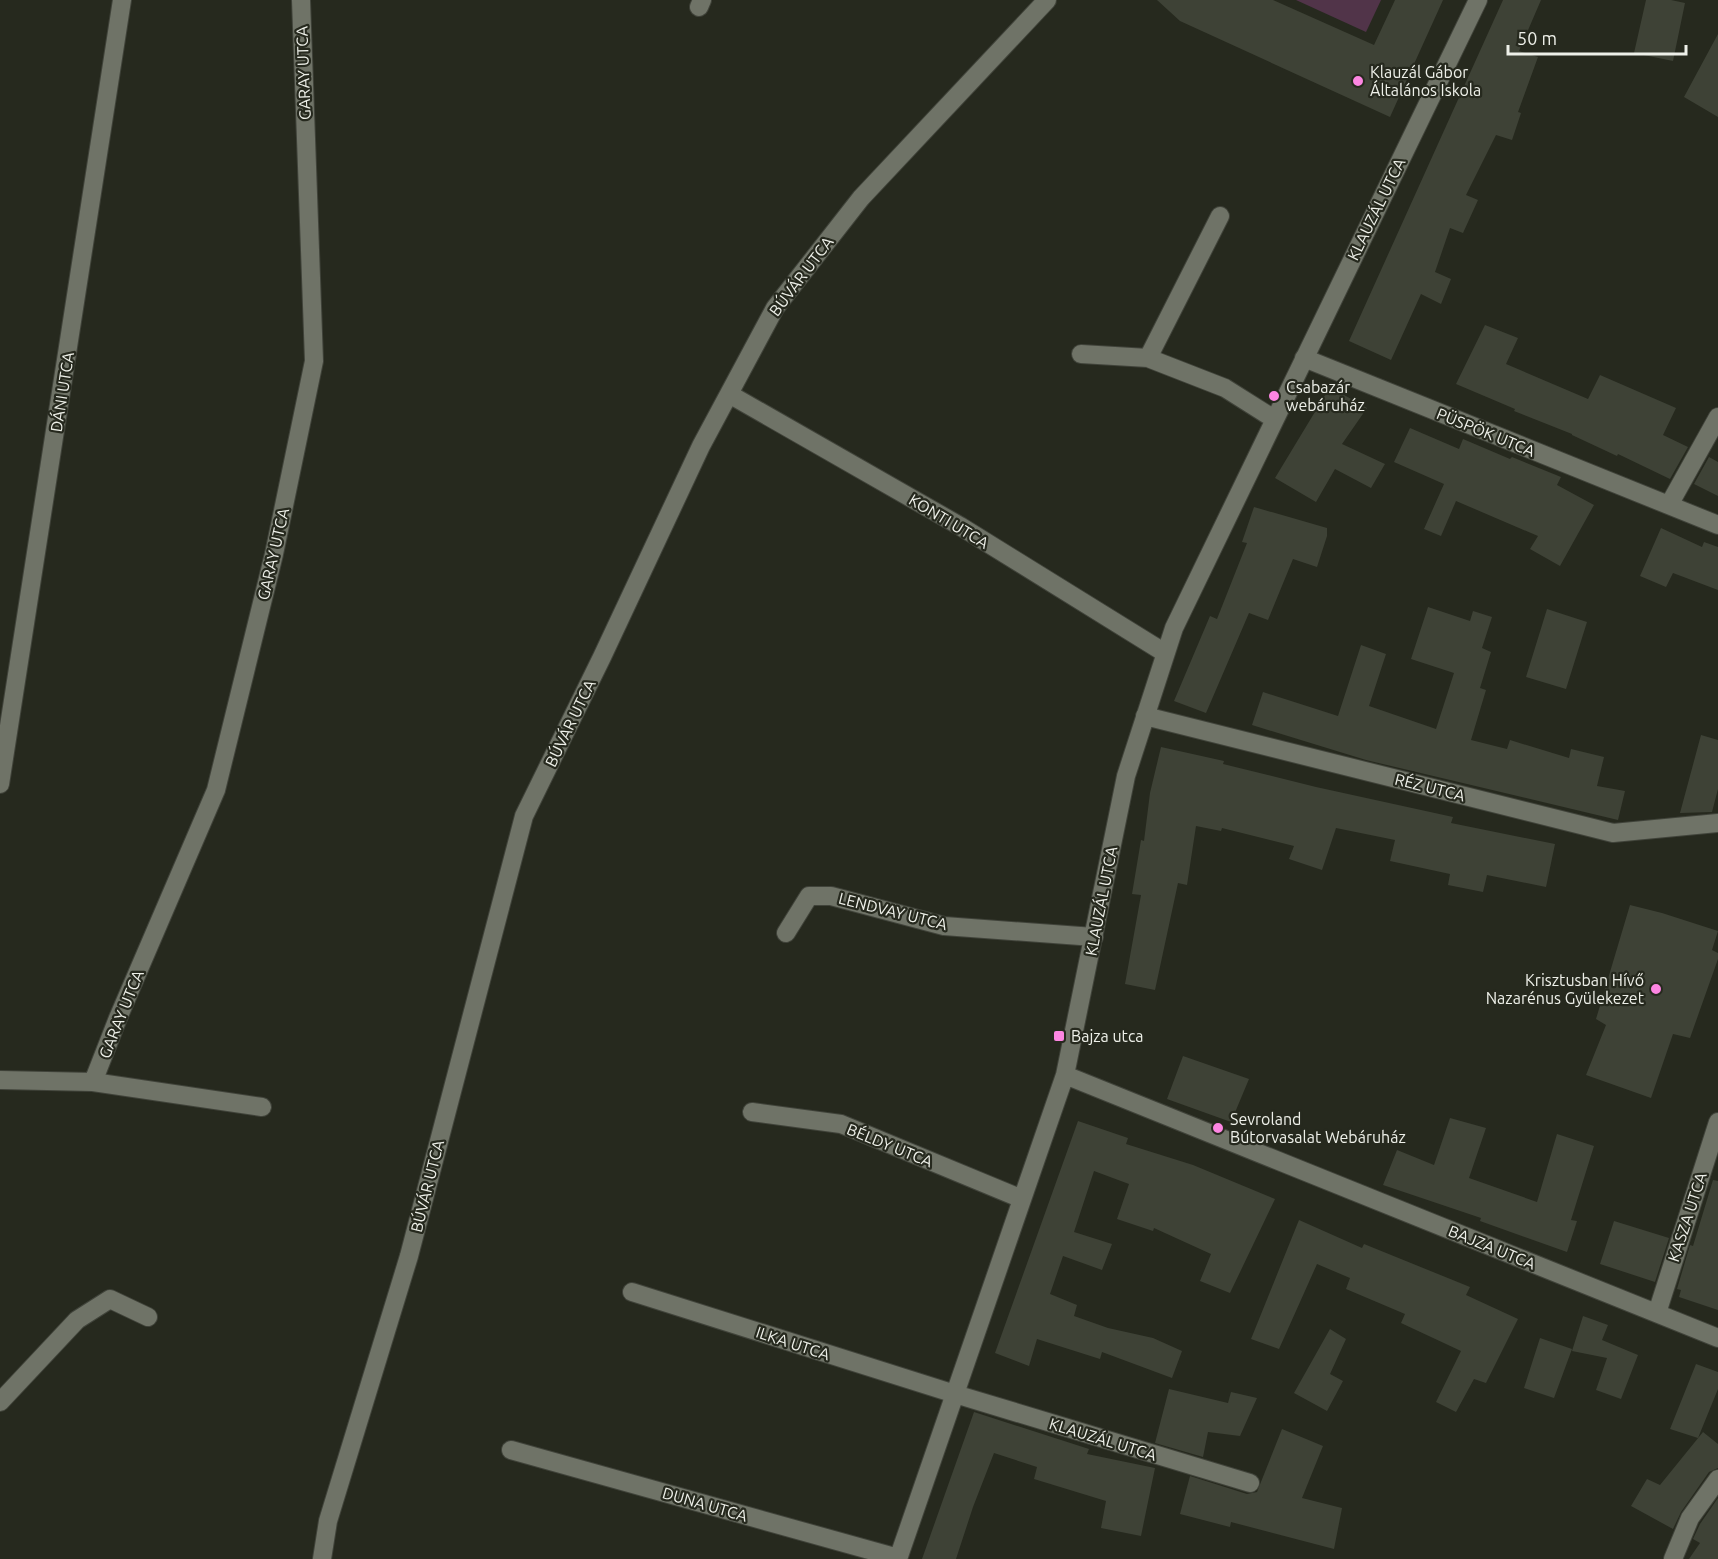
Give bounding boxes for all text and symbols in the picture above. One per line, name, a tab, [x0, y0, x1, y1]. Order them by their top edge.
scale bar	[1508, 18, 1686, 56]
street label: GARAY UTCA	[292, 25, 314, 120]
text: 50 m	[1517, 28, 1557, 48]
place label: Klauzál Gábor Általános Iskola	[1370, 63, 1481, 99]
marker: Klauzál Gábor Általános Iskola	[1351, 74, 1365, 88]
street label: KLAUZÁL UTCA	[1342, 154, 1409, 263]
street label: BÚVÁR UTCA	[764, 231, 837, 319]
street label: DÁNI UTCA	[45, 350, 77, 433]
place label: Csabazár webáruház	[1286, 378, 1365, 414]
marker: Csabazár webáruház	[1267, 389, 1281, 403]
street label: PÜSPÖK UTCA	[1434, 404, 1538, 460]
street label: KONTI UTCA	[906, 490, 993, 552]
street label: GARAY UTCA	[254, 506, 292, 602]
street label: BÚVÁR UTCA	[539, 675, 599, 769]
street label: RÉZ UTCA	[1393, 768, 1468, 805]
street label: KLAUZÁL UTCA	[1080, 844, 1121, 957]
street label: LENDVAY UTCA	[837, 889, 950, 933]
street label: GARAY UTCA	[95, 967, 147, 1061]
place label: Krisztusban Hívő Nazarénus Gyülekezet	[1486, 971, 1645, 1007]
marker: Krisztusban Hívő Nazarénus Gyülekezet	[1649, 982, 1663, 996]
place label: Bajza utca	[1071, 1027, 1144, 1045]
marker: Bajza utca	[1052, 1029, 1066, 1043]
place label: Sevroland Bútorvasalat Webáruház	[1230, 1110, 1406, 1146]
street label: BÉLDY UTCA	[844, 1118, 937, 1171]
marker: Sevroland Bútorvasalat Webáruház	[1211, 1121, 1225, 1135]
street label: BÚVÁR UTCA	[405, 1137, 447, 1234]
street label: KASZA UTCA	[1664, 1170, 1710, 1264]
street label: BAJZA UTCA	[1446, 1221, 1539, 1273]
street label: ILKA UTCA	[754, 1323, 833, 1364]
street label: KLAUZÁL UTCA	[1047, 1412, 1160, 1464]
street label: DUNA UTCA	[660, 1483, 750, 1525]

